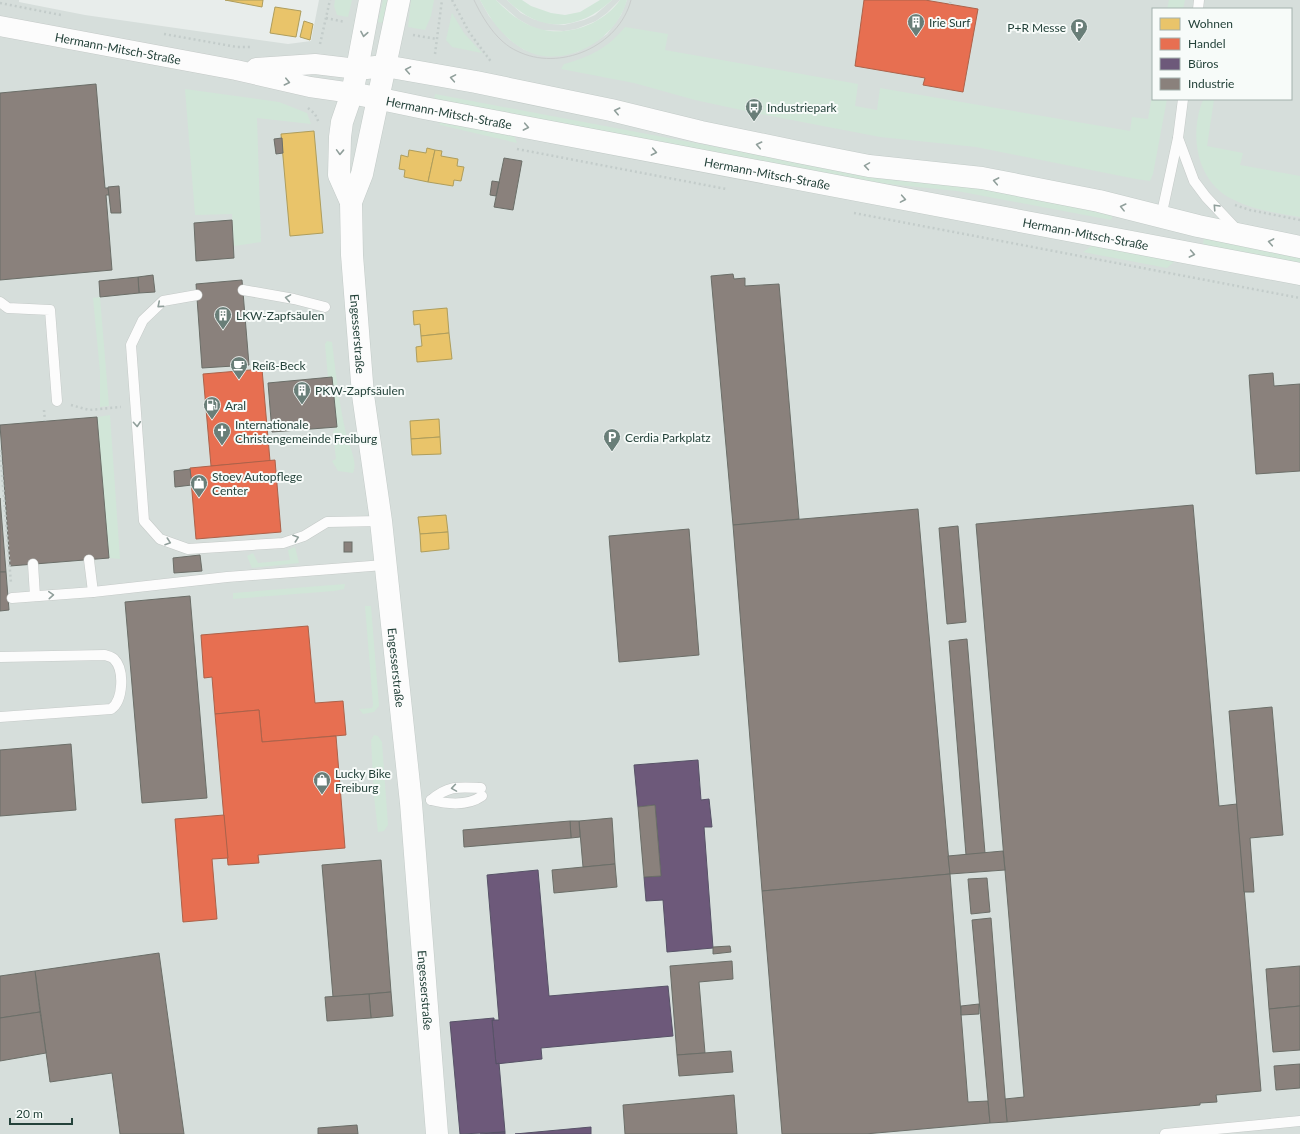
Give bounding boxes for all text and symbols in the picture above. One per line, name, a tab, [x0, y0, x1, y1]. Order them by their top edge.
legend	[1152, 8, 1292, 100]
building icon: Irie Surf	[906, 12, 926, 37]
place label: Irie Surf	[929, 15, 971, 30]
text: Wohnen	[1188, 16, 1233, 31]
parking icon: P+R Messe	[1069, 17, 1089, 42]
place label: P+R Messe	[1007, 20, 1066, 35]
street label: Hermann-Mitsch-Straße	[54, 29, 182, 67]
one-way arrow	[360, 31, 369, 38]
text: Handel	[1188, 36, 1226, 51]
text: Büros	[1188, 56, 1218, 71]
one-way arrow	[405, 66, 411, 75]
one-way arrow	[450, 74, 456, 83]
text: Industrie	[1188, 76, 1234, 91]
one-way arrow	[283, 77, 290, 85]
street label: Hermann-Mitsch-Straße	[385, 93, 513, 132]
bus stop icon: Industriepark	[744, 97, 764, 122]
place label: Industriepark	[767, 100, 838, 115]
one-way arrow	[614, 107, 621, 116]
one-way arrow	[523, 123, 530, 131]
one-way arrow	[756, 141, 763, 149]
one-way arrow	[651, 147, 657, 155]
one-way arrow	[335, 149, 344, 155]
street label: Hermann-Mitsch-Straße	[703, 154, 832, 192]
one-way arrow	[863, 162, 870, 171]
one-way arrow	[992, 177, 999, 186]
one-way arrow	[900, 194, 906, 202]
one-way arrow	[1120, 203, 1127, 212]
one-way arrow	[1213, 204, 1221, 212]
street label: Hermann-Mitsch-Straße	[1021, 214, 1150, 253]
one-way arrow	[1268, 238, 1274, 246]
one-way arrow	[1189, 249, 1195, 258]
street label: Engesserstraße	[348, 293, 369, 374]
one-way arrow	[284, 294, 291, 303]
one-way arrow	[157, 300, 165, 307]
building icon: LKW-Zapfsäulen	[213, 305, 233, 330]
place label: LKW-Zapfsäulen	[236, 308, 324, 323]
cafe icon: Reiß-Beck	[229, 355, 249, 380]
place label: Reiß-Beck	[252, 358, 306, 373]
building icon: PKW-Zapfsäulen	[292, 380, 312, 405]
place label: PKW-Zapfsäulen	[315, 383, 404, 398]
fuel station icon: Aral	[202, 395, 222, 420]
place label: Aral	[225, 398, 246, 413]
place label: Internationale Christengemeinde Freiburg	[235, 417, 377, 446]
one-way arrow	[132, 421, 141, 427]
church icon: Internationale Christengemeinde Freiburg	[212, 421, 232, 446]
parking icon: Cerdia Parkplatz	[602, 427, 622, 452]
place label: Cerdia Parkplatz	[625, 430, 711, 445]
place label: Stoev Autopflege Center	[212, 469, 302, 498]
shop icon: Stoev Autopflege Center	[189, 473, 209, 498]
one-way arrow	[292, 535, 299, 543]
one-way arrow	[164, 538, 171, 546]
one-way arrow	[48, 591, 54, 600]
street label: Engesserstraße	[385, 627, 408, 708]
place label: Lucky Bike Freiburg	[335, 766, 391, 795]
shop icon: Lucky Bike Freiburg	[312, 770, 332, 795]
one-way arrow	[451, 783, 457, 792]
street label: Engesserstraße	[415, 950, 436, 1031]
scale bar	[10, 1100, 72, 1126]
text: 20 m	[16, 1106, 43, 1121]

